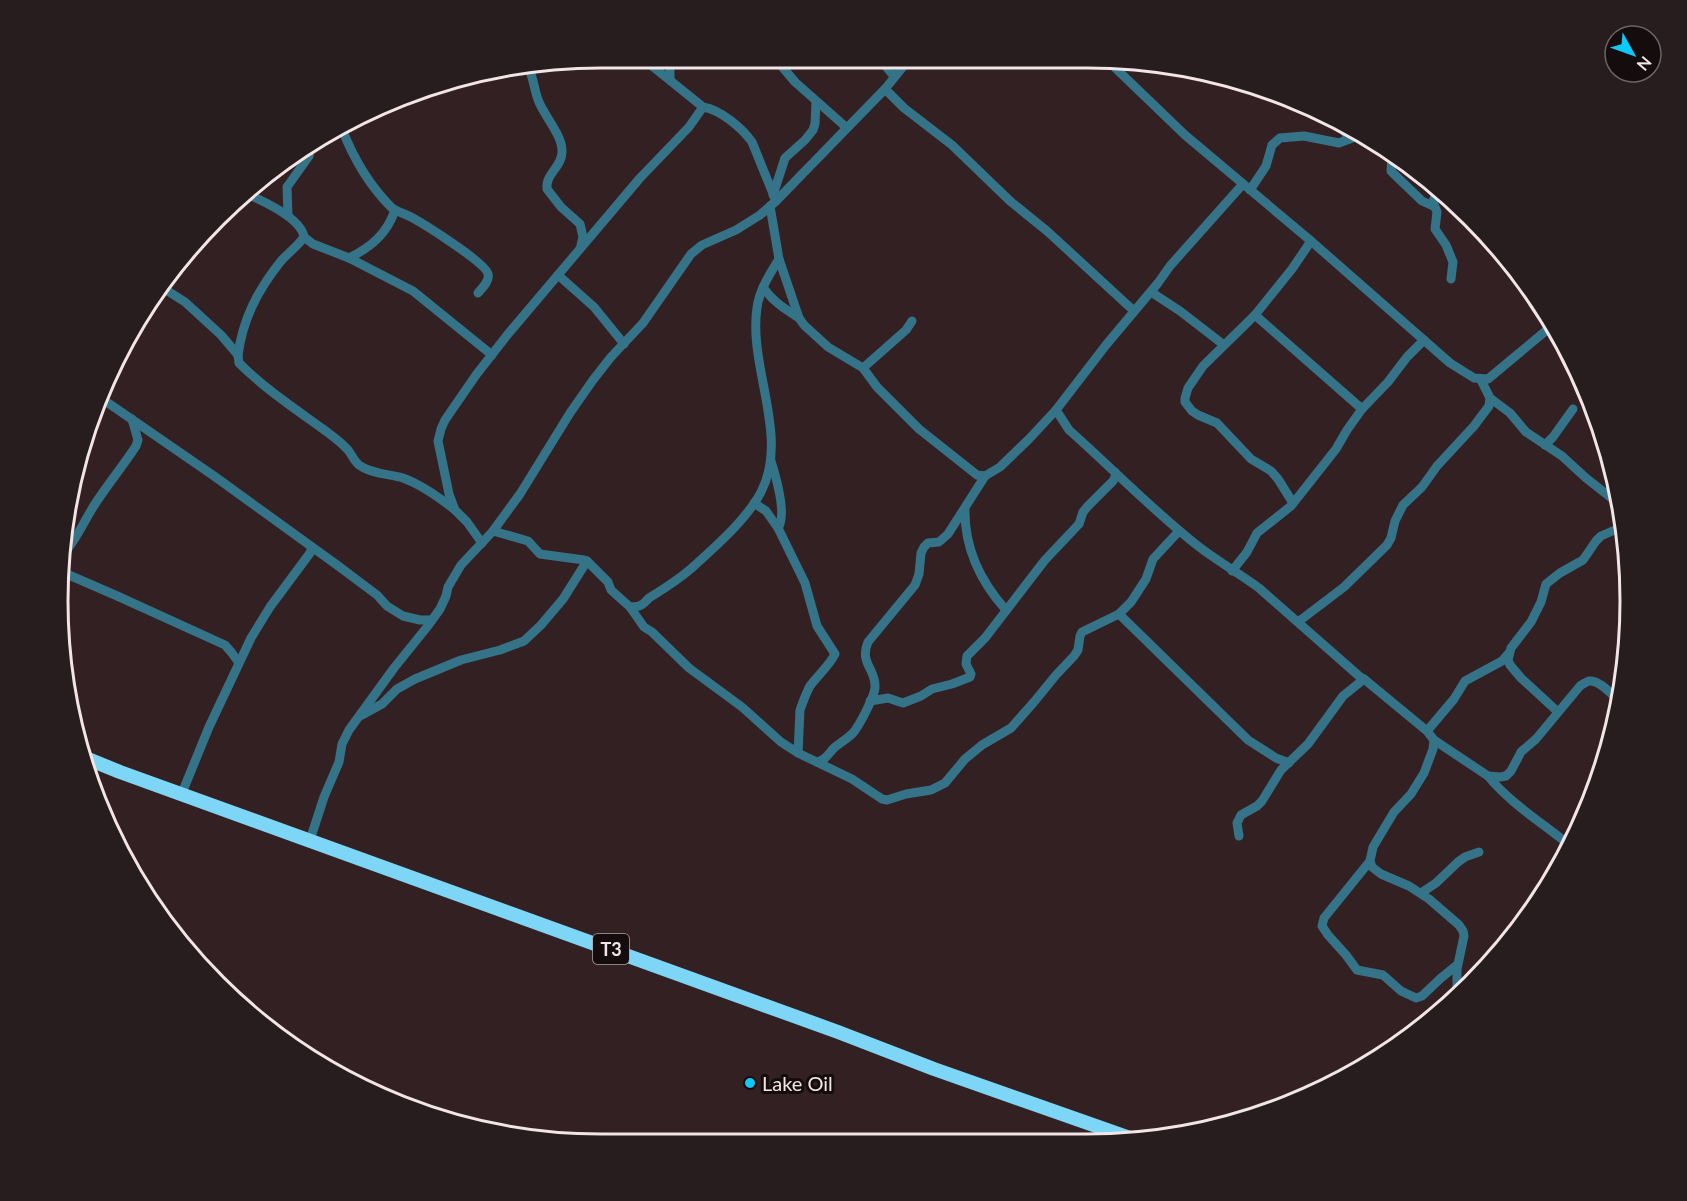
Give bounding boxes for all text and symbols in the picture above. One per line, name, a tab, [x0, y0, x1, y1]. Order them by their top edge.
north arrow	[1603, 24, 1663, 84]
text: N	[1634, 53, 1656, 75]
road number: T3	[593, 934, 629, 964]
place label: Lake Oil	[762, 1071, 833, 1095]
marker: Lake Oil	[743, 1076, 757, 1090]

